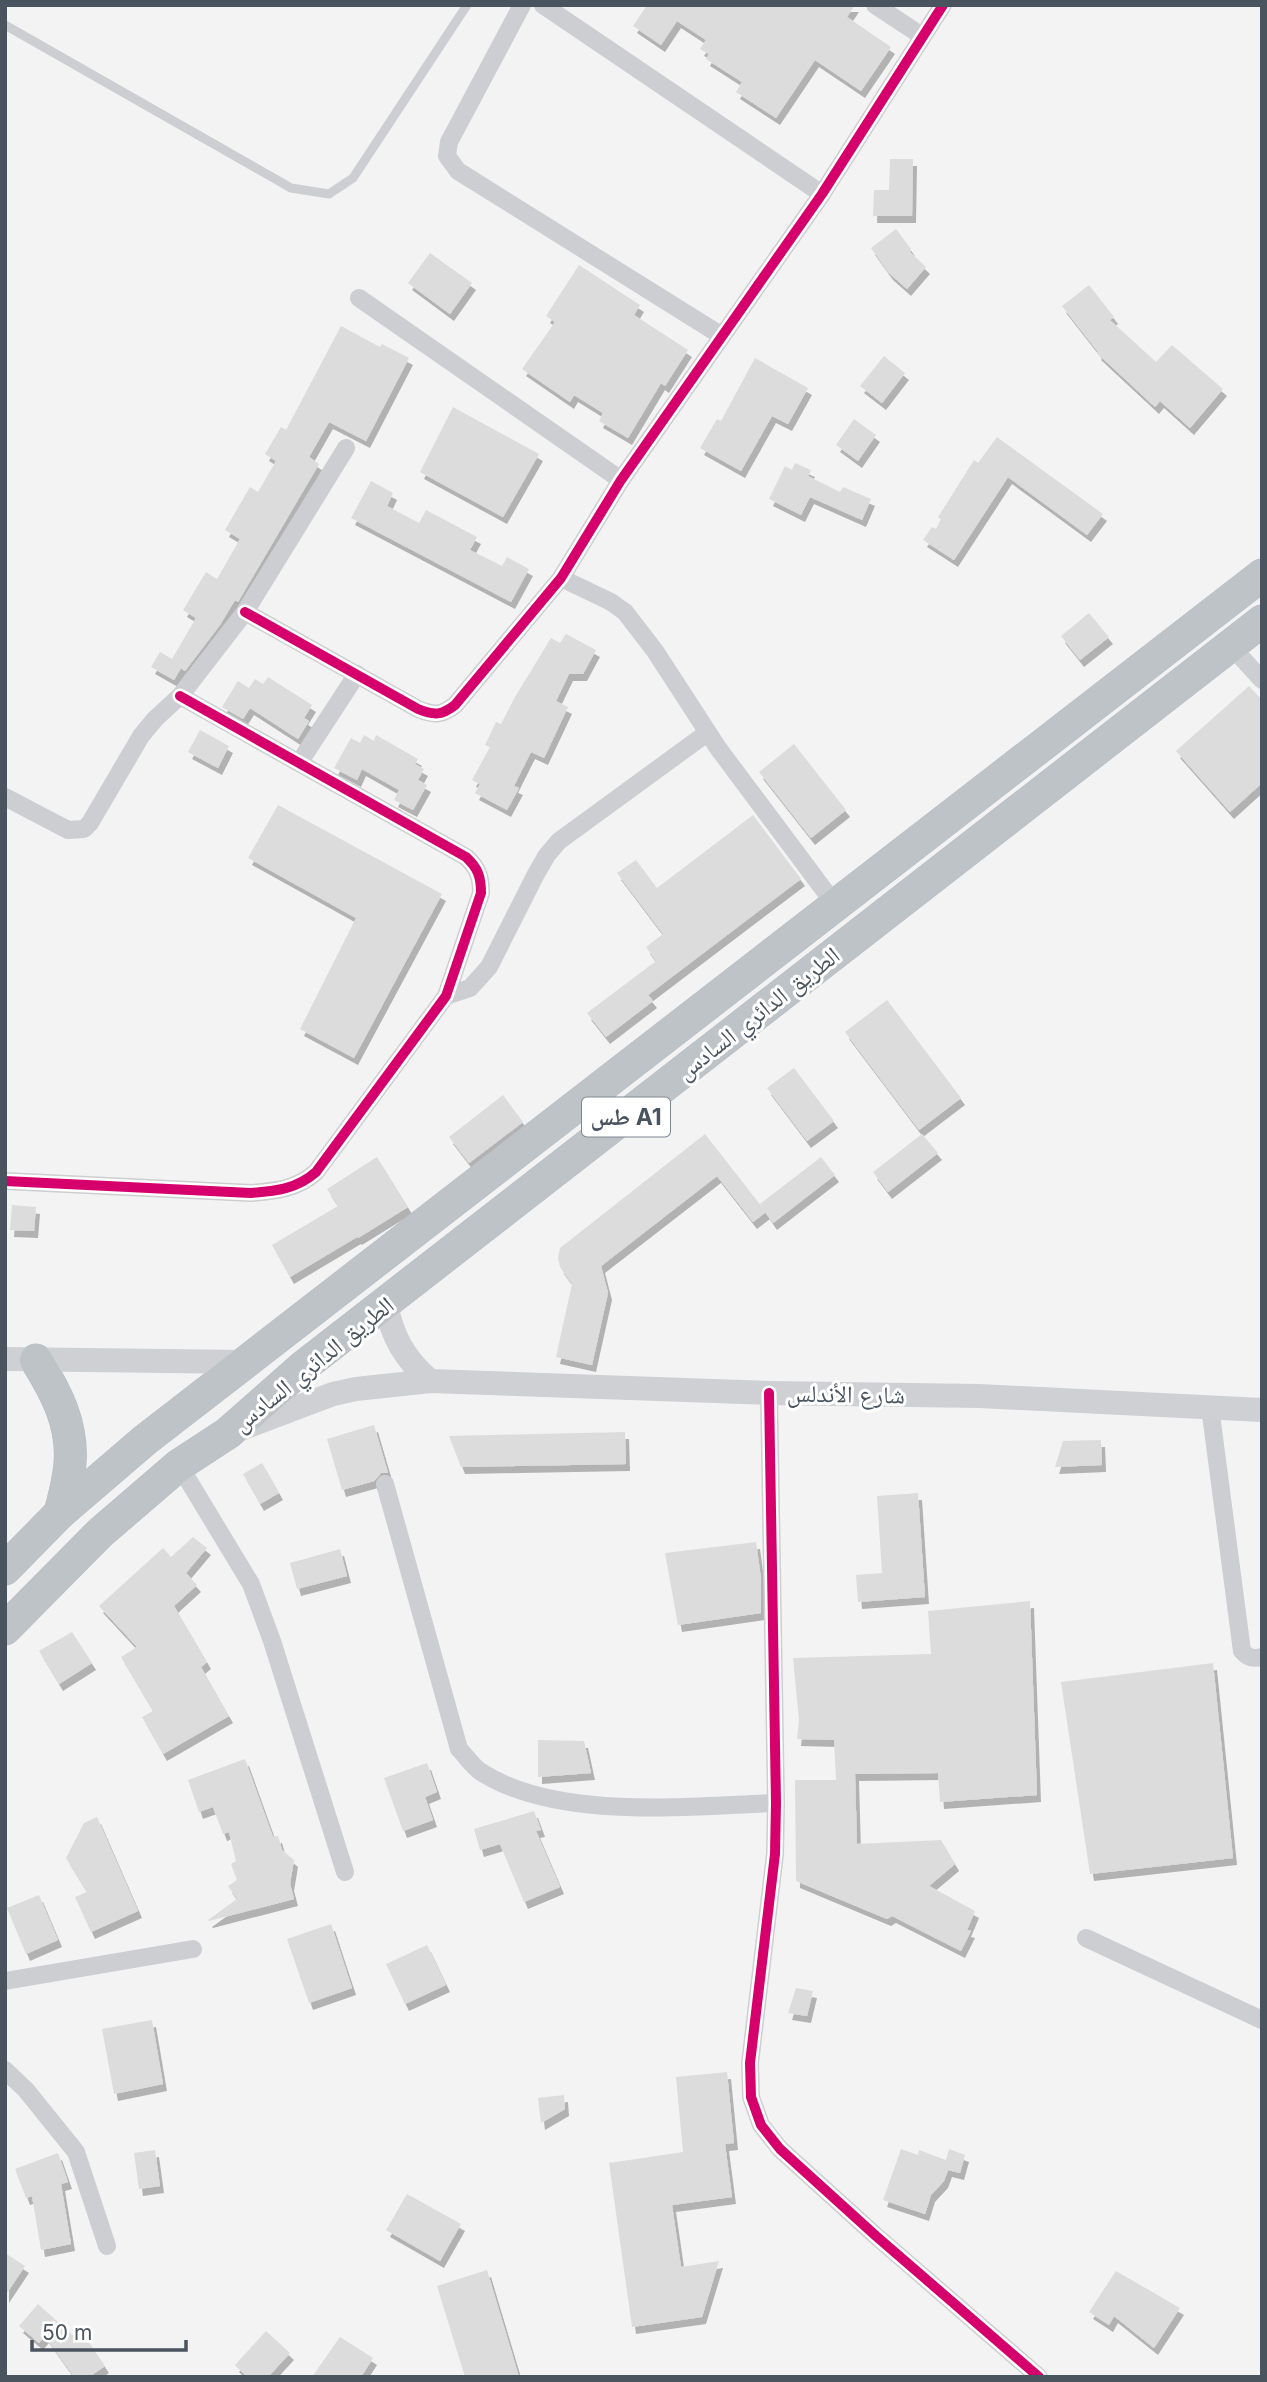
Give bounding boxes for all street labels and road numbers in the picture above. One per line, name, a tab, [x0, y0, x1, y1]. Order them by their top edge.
street label: الطريق الدائري السادس	[671, 940, 848, 1090]
road number: طس A1	[582, 1098, 670, 1136]
street label: الطريق الدائري السادس	[227, 1290, 403, 1442]
street label: شارع الأندلس	[787, 1378, 905, 1411]

